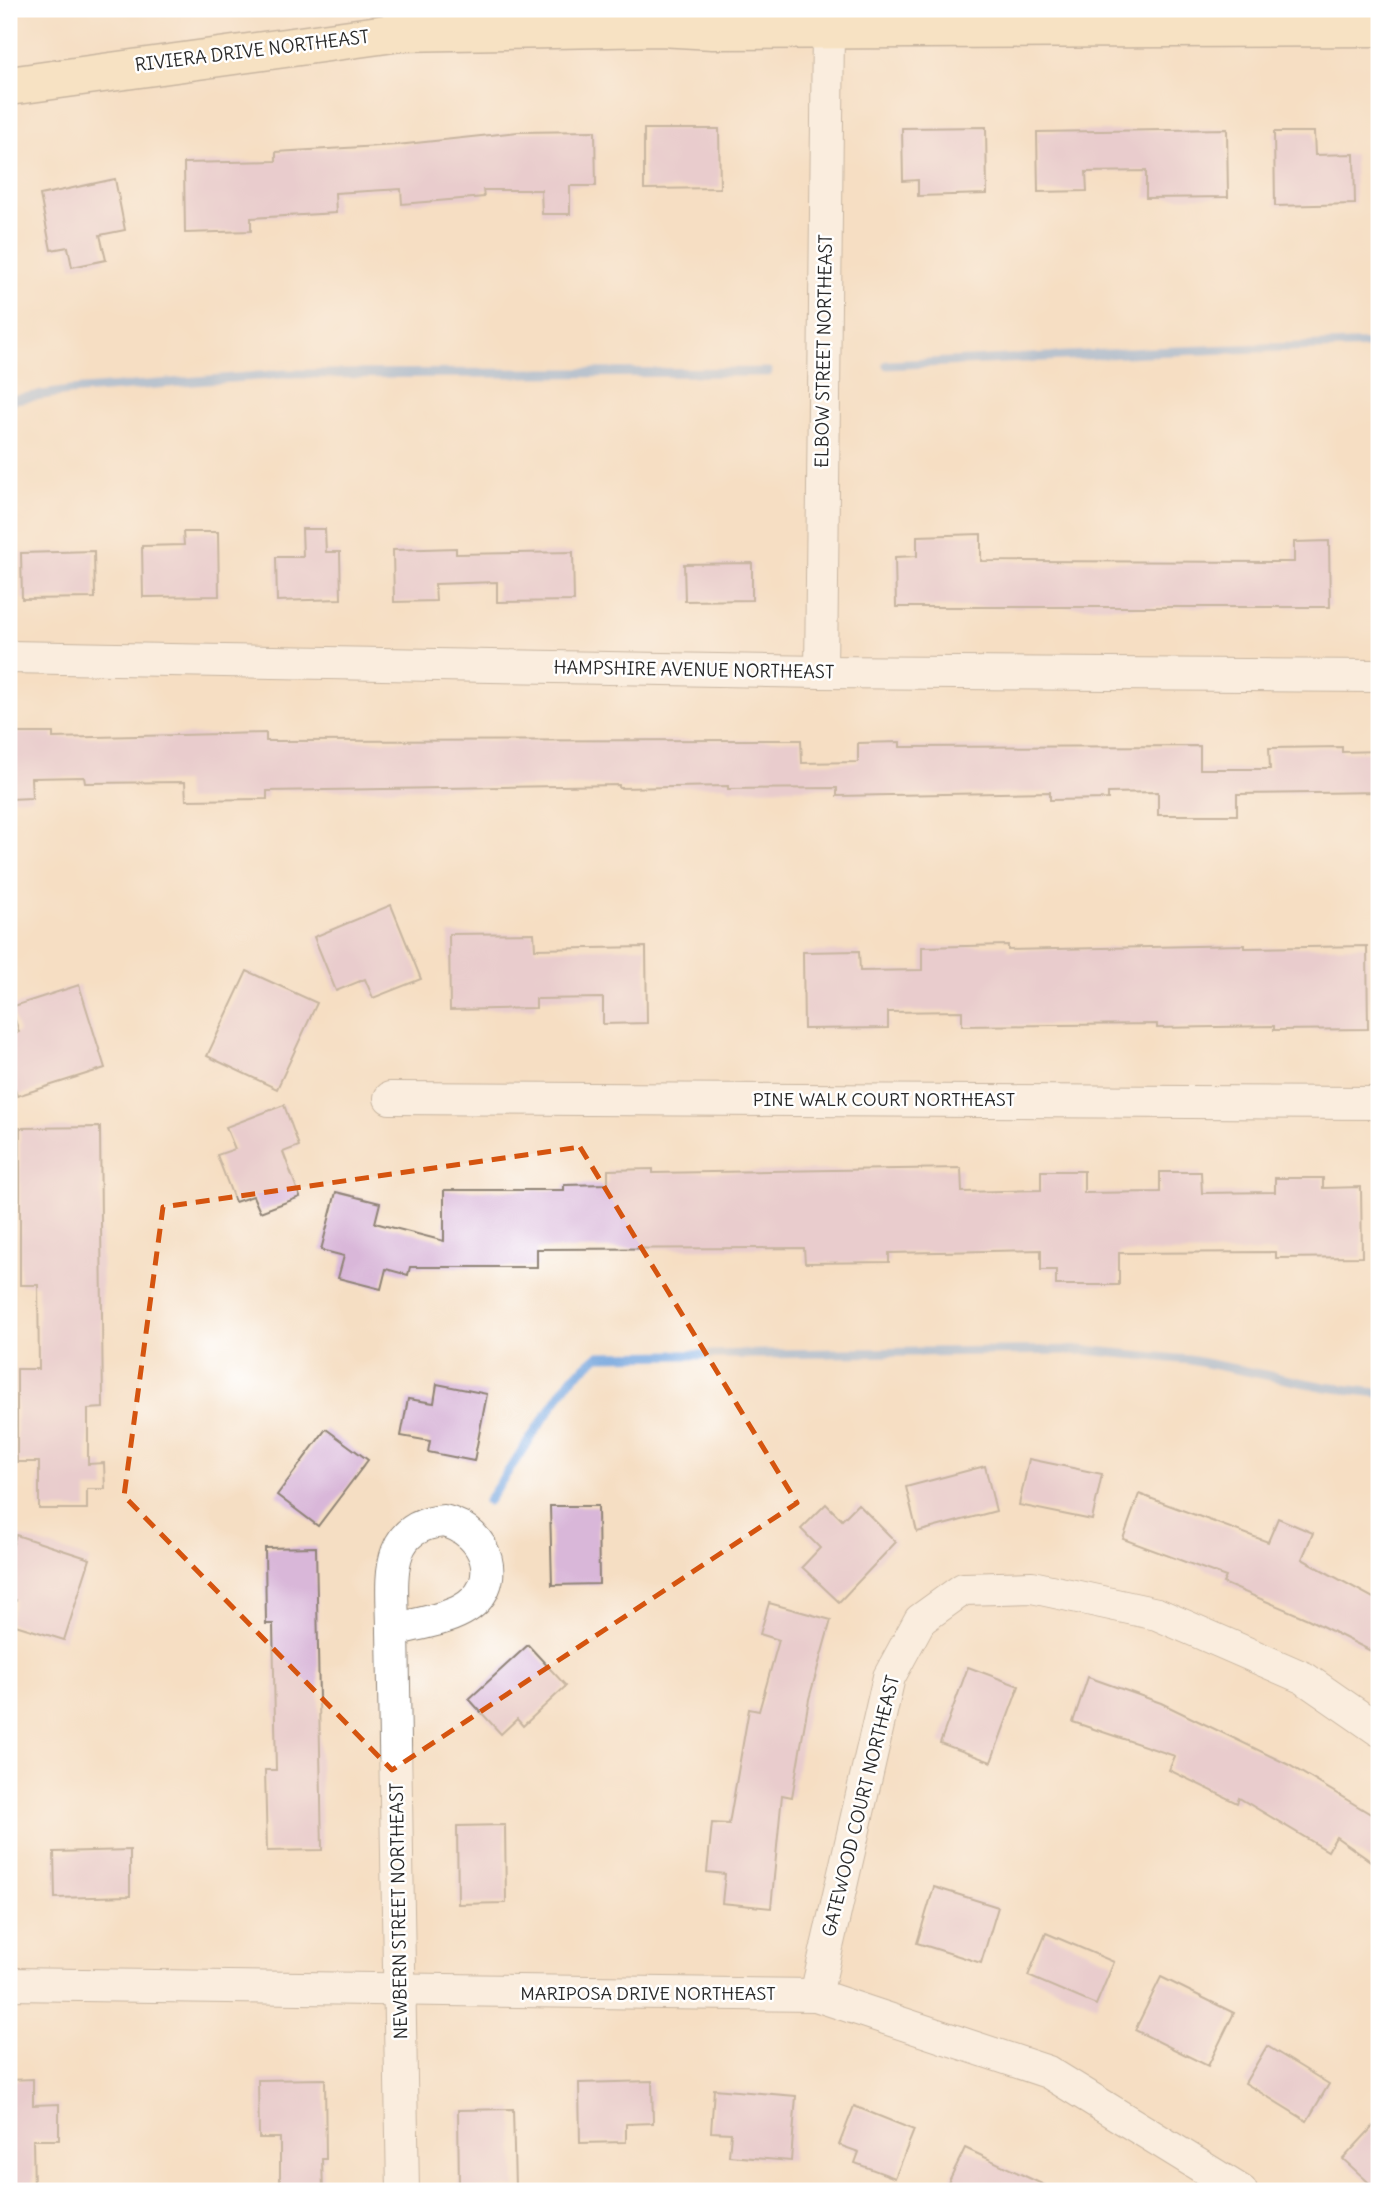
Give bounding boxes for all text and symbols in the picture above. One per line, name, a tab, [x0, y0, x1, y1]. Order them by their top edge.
street label: RIVIERA DRIVE NORTHEAST	[134, 25, 370, 76]
street label: ELBOW STREET NORTHEAST	[810, 234, 837, 468]
street label: HAMPSHIRE AVENUE NORTHEAST	[553, 656, 835, 683]
street label: PINE WALK COURT NORTHEAST	[753, 1088, 1015, 1111]
street label: GATEWOOD COURT NORTHEAST	[817, 1673, 904, 1939]
street label: NEWBERN STREET NORTHEAST	[385, 1782, 412, 2040]
street label: MARIPOSA DRIVE NORTHEAST	[520, 1982, 776, 2005]

